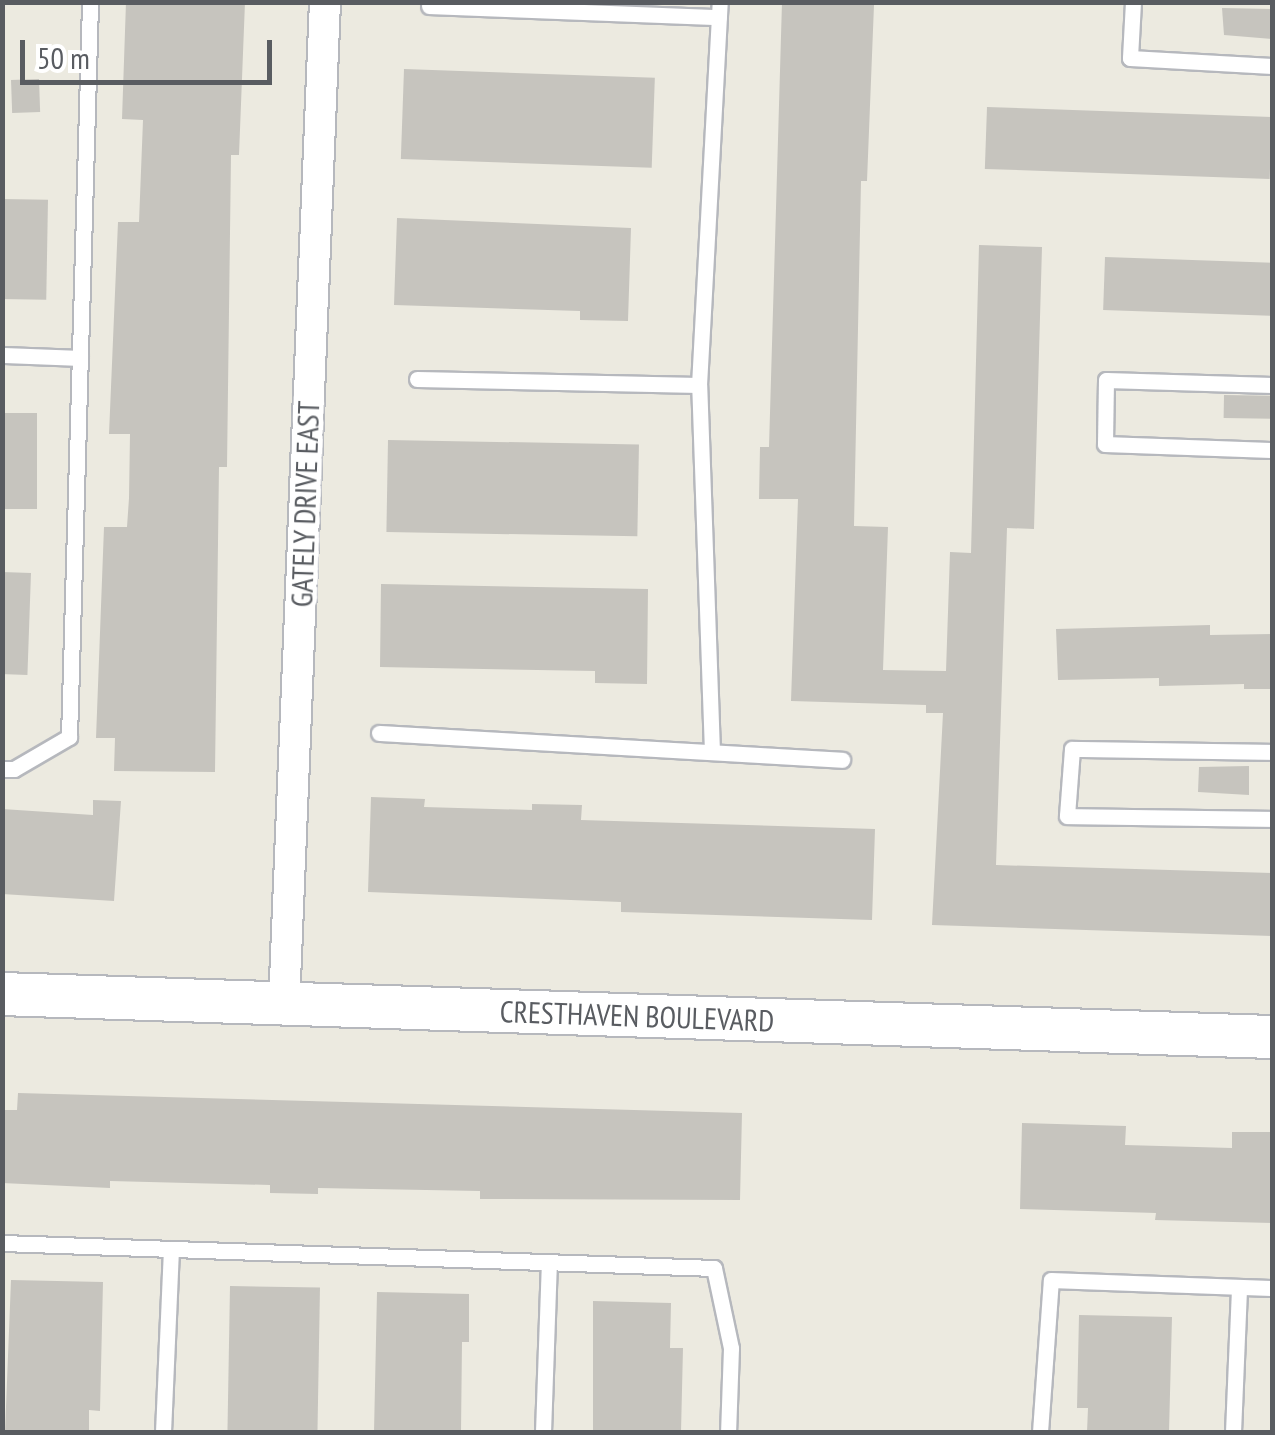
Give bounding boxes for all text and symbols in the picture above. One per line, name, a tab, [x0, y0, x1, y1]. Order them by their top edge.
scale bar	[25, 20, 278, 82]
text: 50 m	[37, 38, 90, 77]
street label: GATELY DRIVE EAST	[283, 400, 327, 608]
street label: CRESTHAVEN BOULEVARD	[499, 993, 775, 1039]

